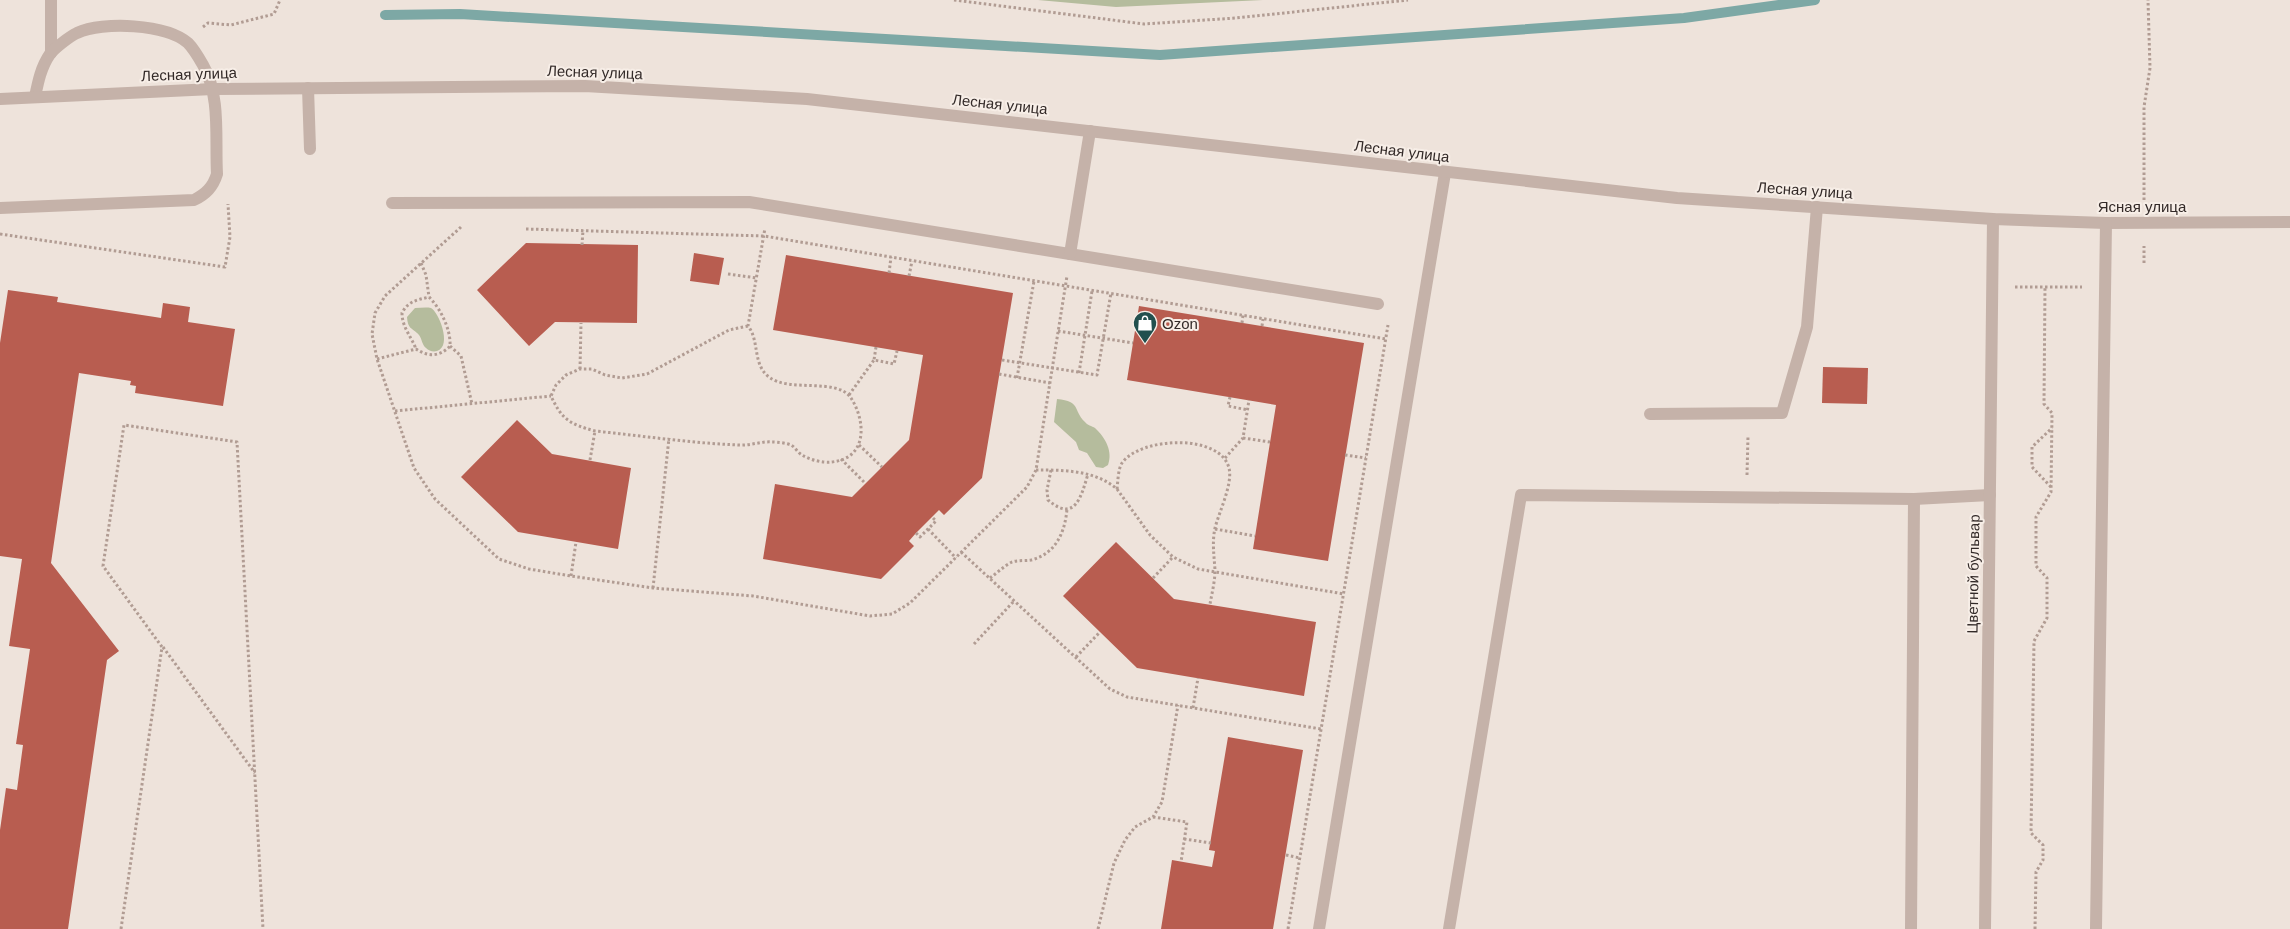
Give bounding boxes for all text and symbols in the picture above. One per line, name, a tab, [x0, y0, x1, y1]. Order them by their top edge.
street label: Лесная улица	[547, 62, 644, 82]
street label: Лесная улица	[141, 64, 238, 84]
street label: Лесная улица	[951, 91, 1049, 118]
street label: Лесная улица	[1353, 137, 1451, 165]
street label: Лесная улица	[1757, 178, 1854, 202]
street label: Ясная улица	[2098, 198, 2187, 215]
shop icon: Ozon	[1132, 310, 1158, 344]
place label: Ozon	[1162, 315, 1198, 332]
street label: Цветной бульвар	[1963, 514, 1983, 634]

